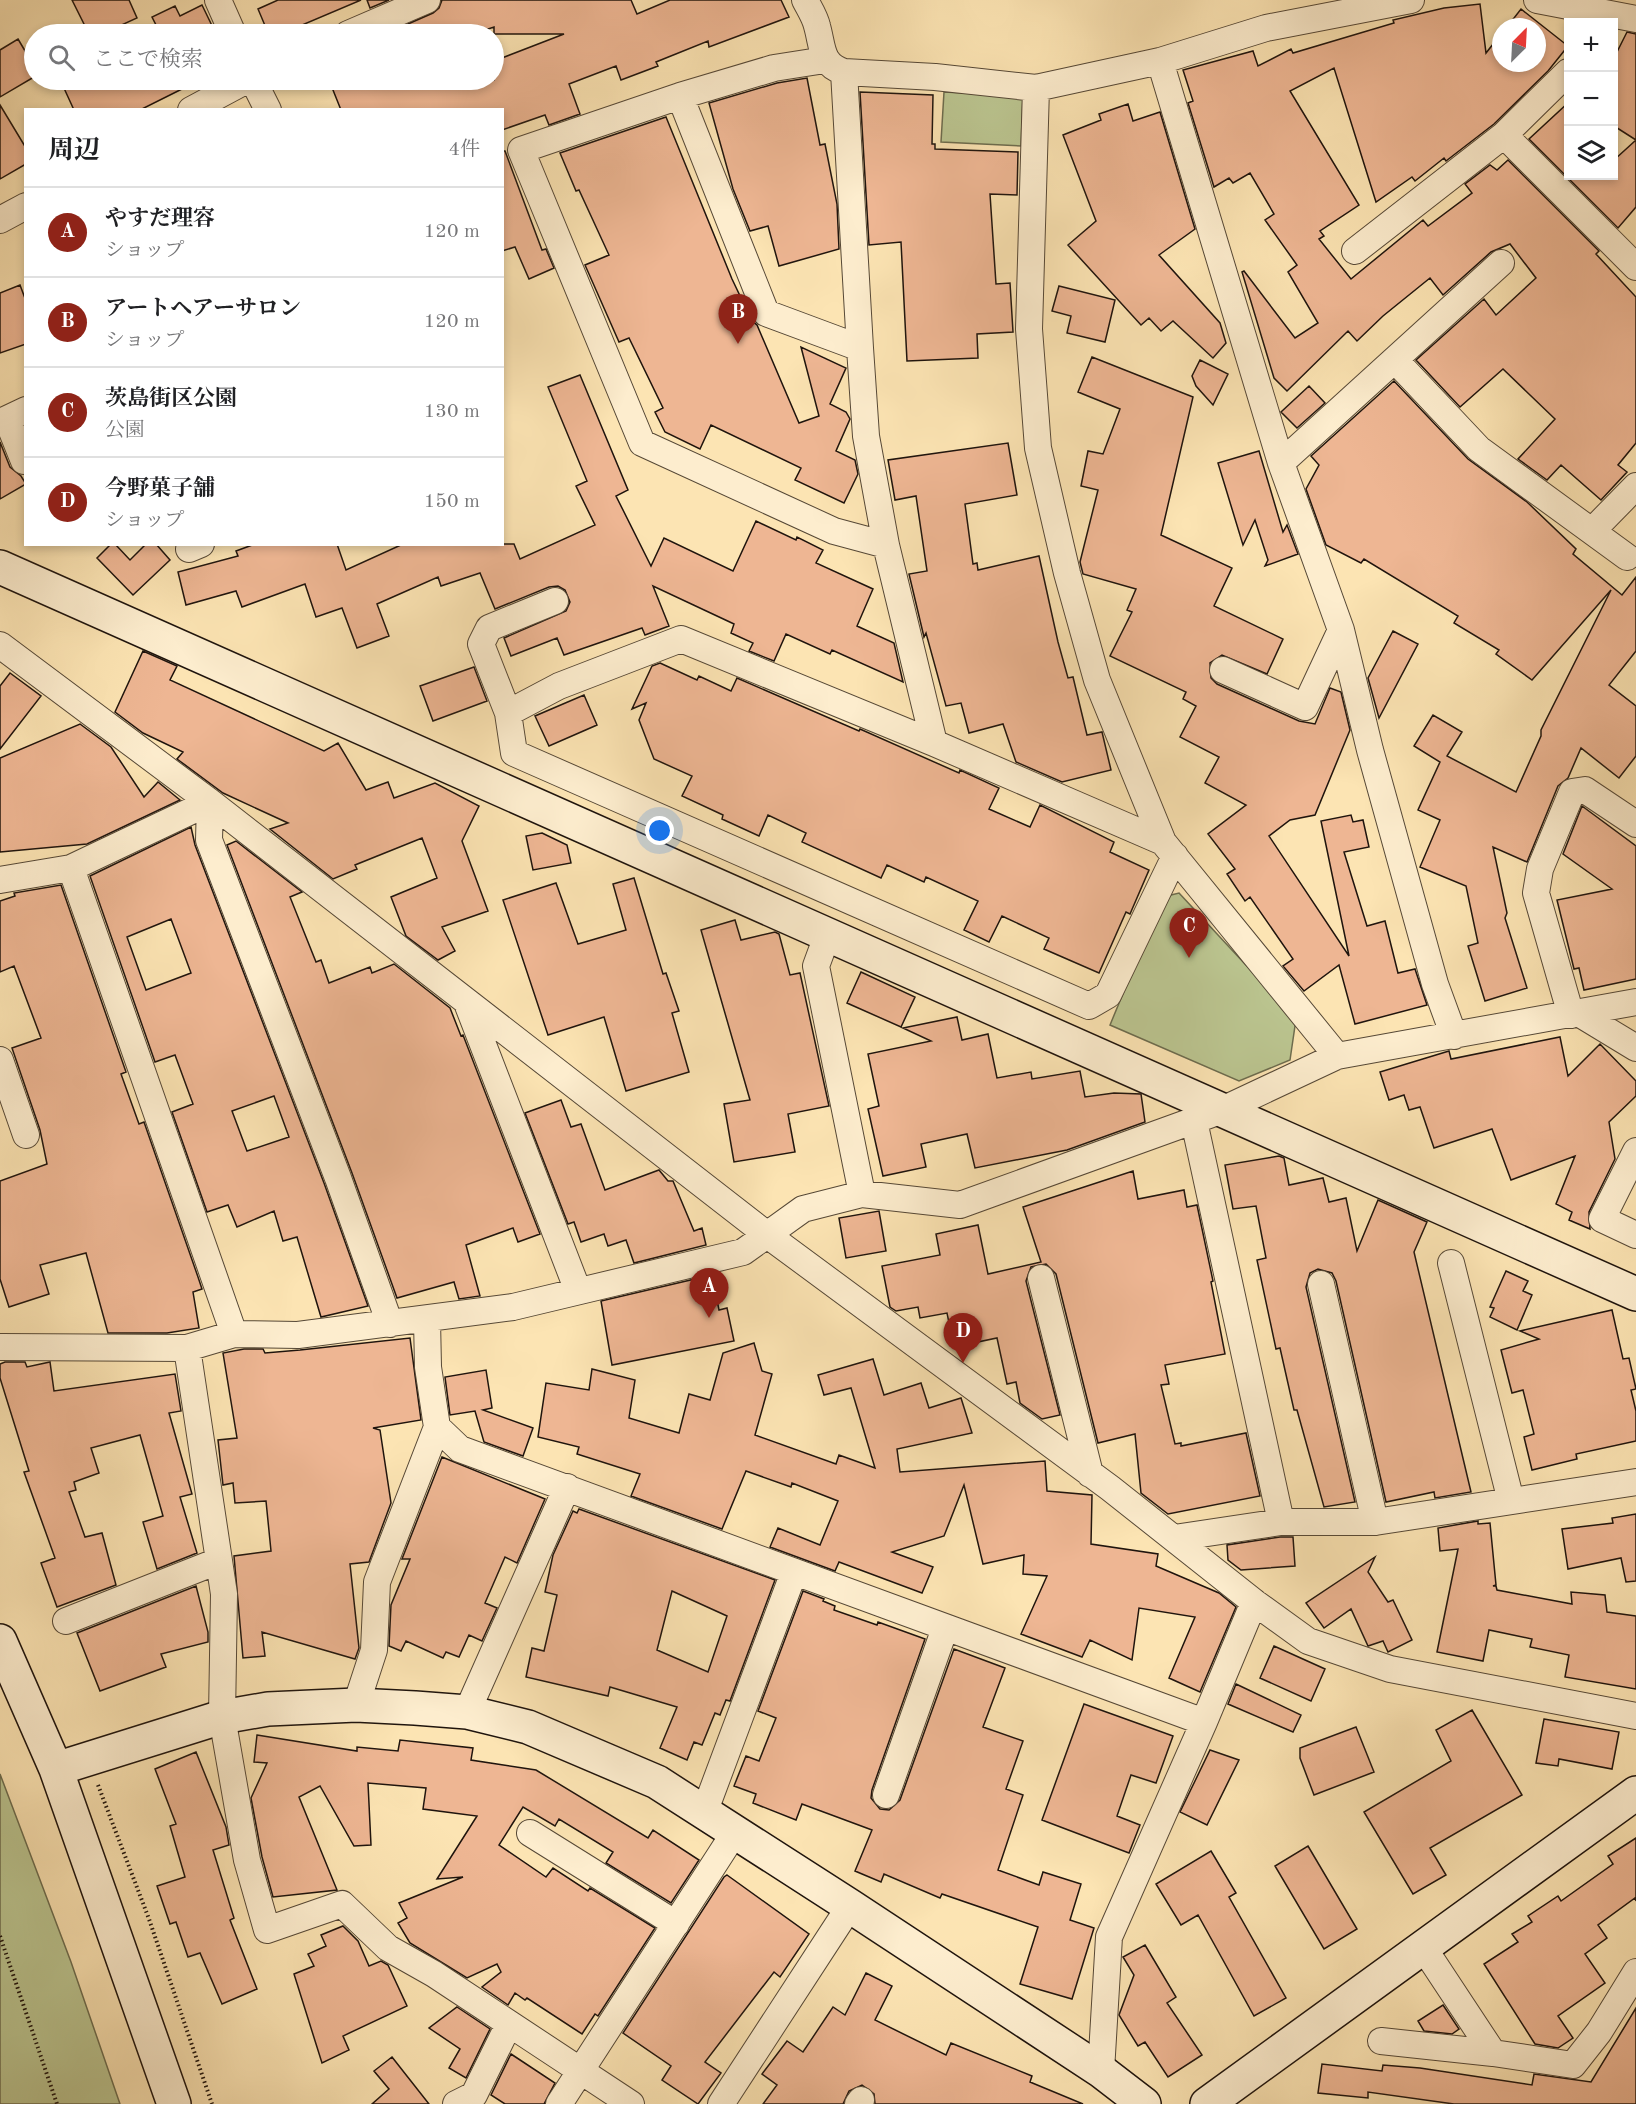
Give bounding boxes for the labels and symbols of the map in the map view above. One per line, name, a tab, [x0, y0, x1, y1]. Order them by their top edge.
north arrow	[1492, 18, 1546, 72]
pin: B	[718, 294, 758, 344]
your location	[645, 816, 674, 845]
pin: C	[1170, 908, 1208, 958]
pin: A	[690, 1268, 728, 1318]
pin: D	[944, 1314, 982, 1363]

